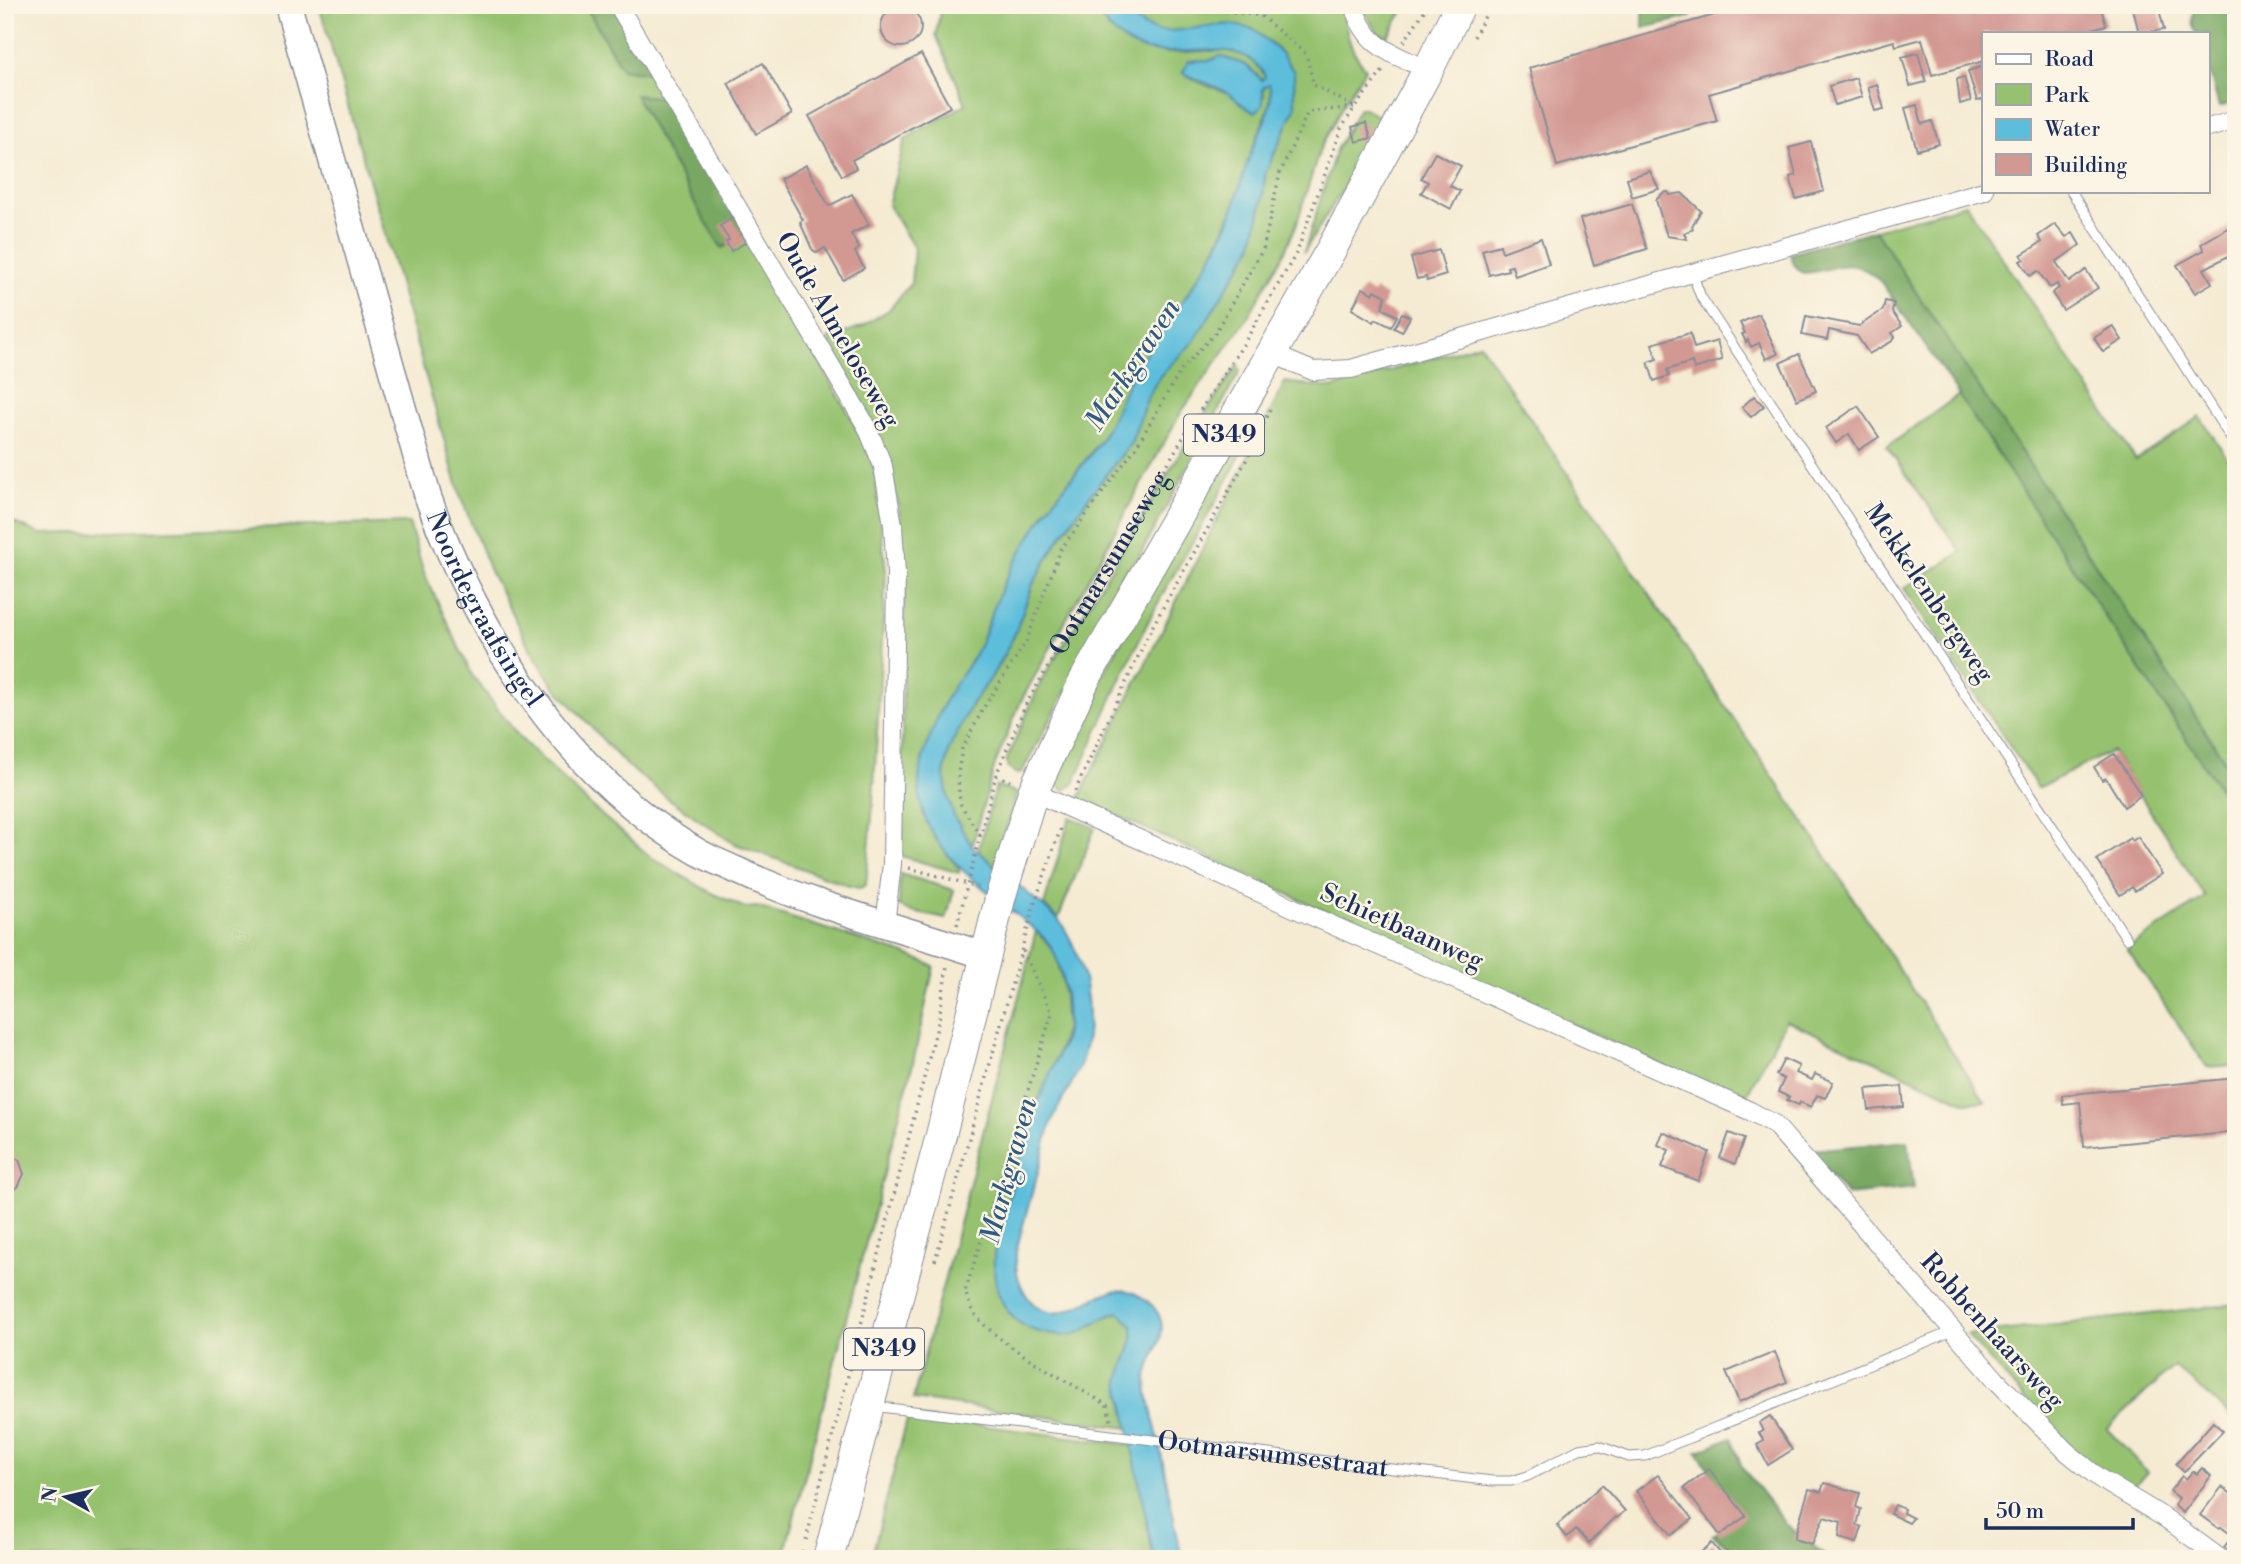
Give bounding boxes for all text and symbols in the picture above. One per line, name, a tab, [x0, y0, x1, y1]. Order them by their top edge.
legend	[1982, 32, 2210, 192]
text: Road	[2045, 47, 2094, 73]
text: Park	[2045, 83, 2090, 109]
text: Water	[2044, 117, 2100, 143]
text: Building	[2044, 153, 2127, 179]
street label: Oude Almeloseweg	[769, 226, 907, 434]
water label: Markgraven	[1077, 292, 1189, 438]
road number: N349	[1184, 414, 1264, 456]
street label: Ootmarsumseweg	[1042, 464, 1176, 661]
street label: Mekkelenbergweg	[1857, 497, 2001, 689]
street label: Noordegraafsingel	[419, 507, 550, 713]
street label: Schietbaanweg	[1315, 877, 1489, 978]
water label: Markgraven	[973, 1094, 1045, 1248]
street label: Robbenhaarsweg	[1913, 1246, 2071, 1416]
road number: N349	[844, 1329, 924, 1370]
street label: Ootmarsumsestraat	[1156, 1425, 1390, 1484]
north arrow	[32, 1462, 102, 1532]
text: N	[37, 1486, 63, 1504]
scale bar	[1986, 1487, 2132, 1531]
text: 50 m	[1996, 1499, 2044, 1525]

